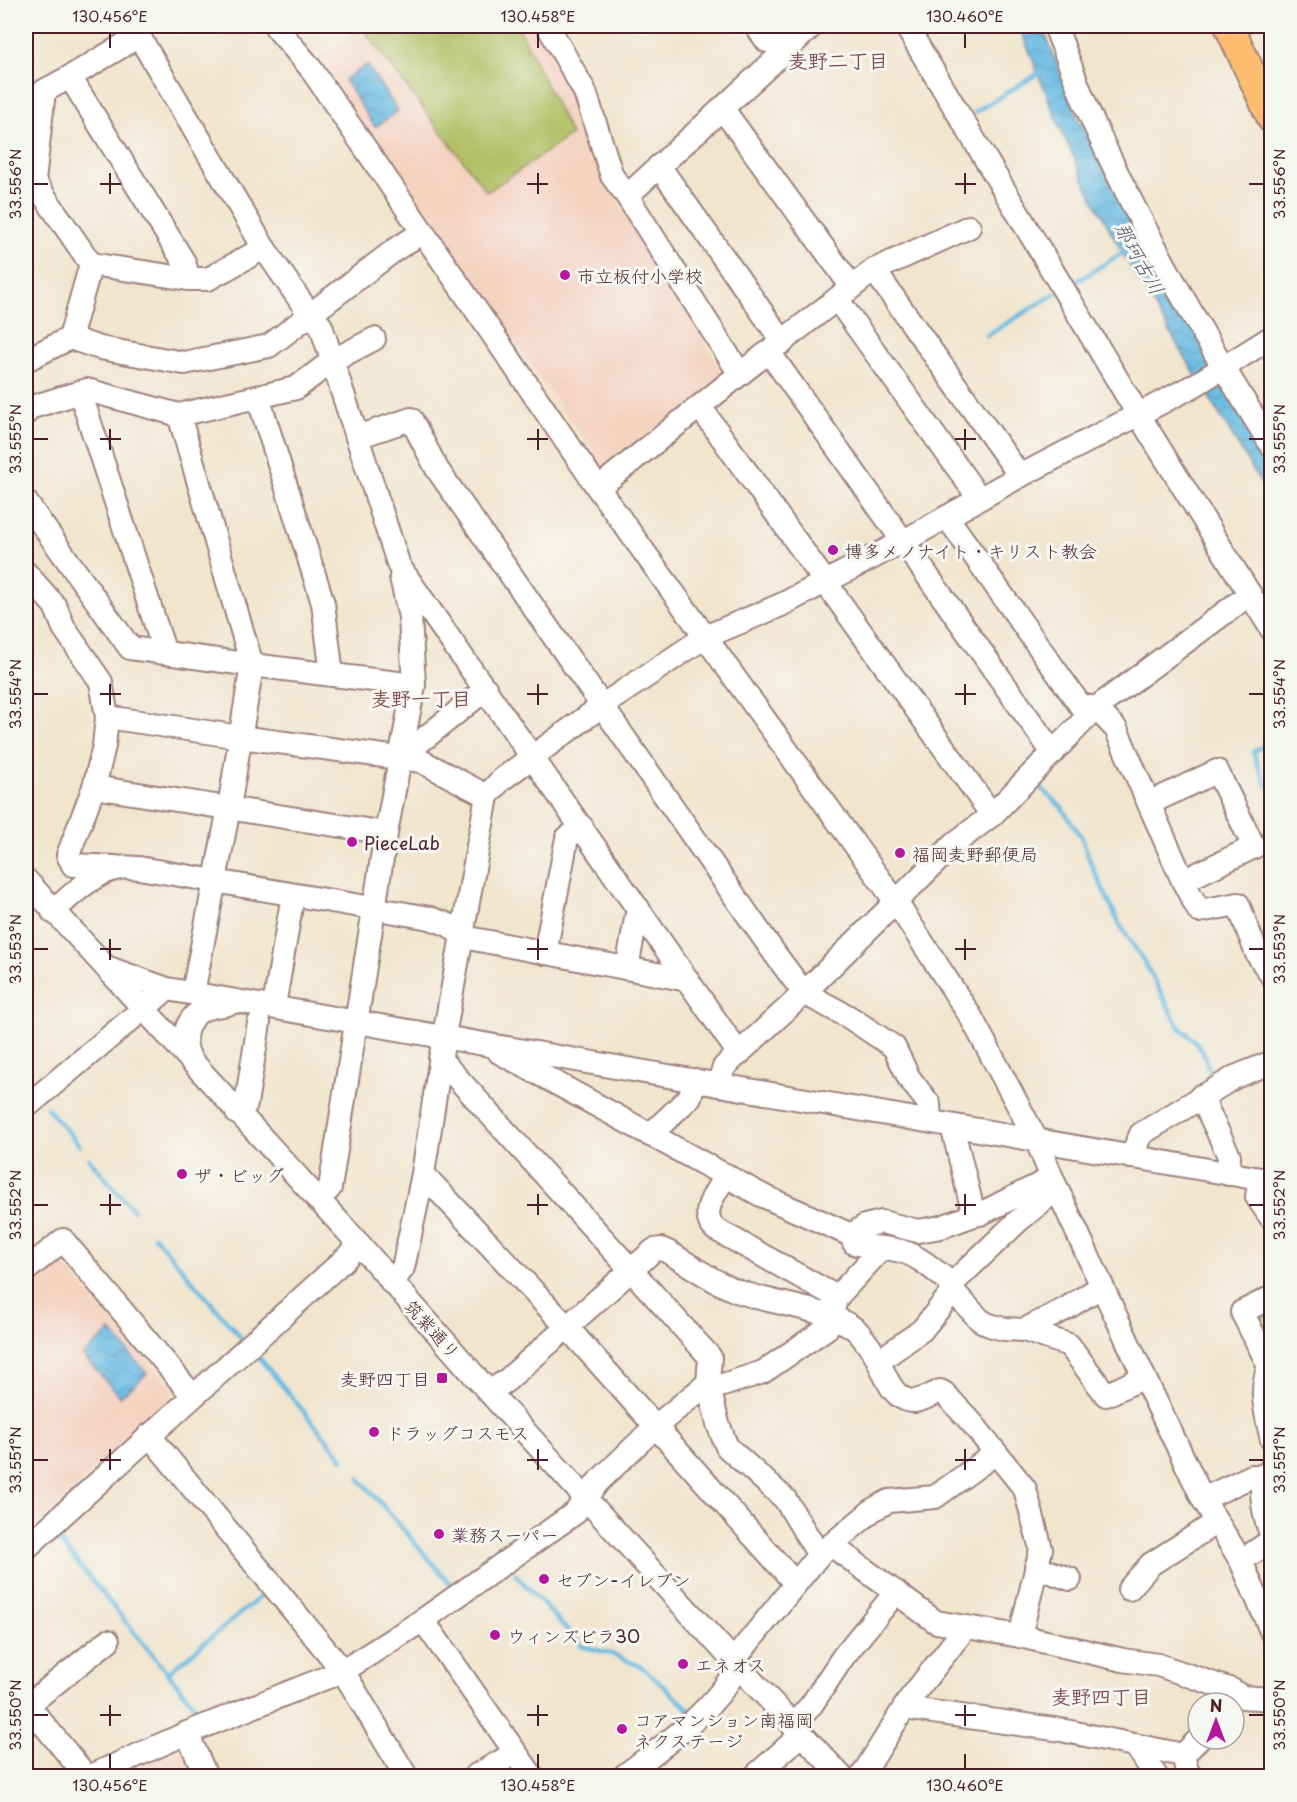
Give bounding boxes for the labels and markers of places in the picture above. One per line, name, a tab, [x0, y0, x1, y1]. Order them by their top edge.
place label: 市立板付小学校	[577, 262, 703, 289]
marker: 市立板付小学校	[558, 268, 572, 282]
place label: 博多メノナイト・キリスト教会	[845, 537, 1097, 564]
marker: 博多メノナイト・キリスト教会	[826, 543, 840, 557]
place label: PieceLab	[364, 829, 440, 856]
marker: PieceLab	[345, 835, 359, 849]
place label: 福岡麦野郵便局	[912, 840, 1038, 867]
marker: 福岡麦野郵便局	[893, 846, 907, 860]
place label: ザ・ビッグ	[194, 1161, 284, 1188]
marker: ザ・ビッグ	[175, 1167, 189, 1181]
place label: 麦野四丁目	[340, 1365, 430, 1392]
marker: 麦野四丁目	[435, 1371, 449, 1385]
place label: ドラッグコスモス	[386, 1419, 529, 1446]
marker: ドラッグコスモス	[367, 1425, 381, 1439]
place label: 業務スーパー	[451, 1521, 558, 1548]
marker: 業務スーパー	[432, 1527, 446, 1541]
place label: セブン-イレブン	[556, 1566, 691, 1593]
marker: セブン-イレブン	[537, 1572, 551, 1586]
place label: ウィンズビラ30	[507, 1622, 640, 1649]
marker: ウィンズビラ30	[488, 1628, 502, 1642]
place label: エネオス	[695, 1651, 766, 1678]
marker: エネオス	[676, 1657, 690, 1671]
place label: コアマンション南福岡 ネクステージ	[634, 1706, 813, 1754]
marker: コアマンション南福岡 ネクステージ	[615, 1722, 629, 1736]

